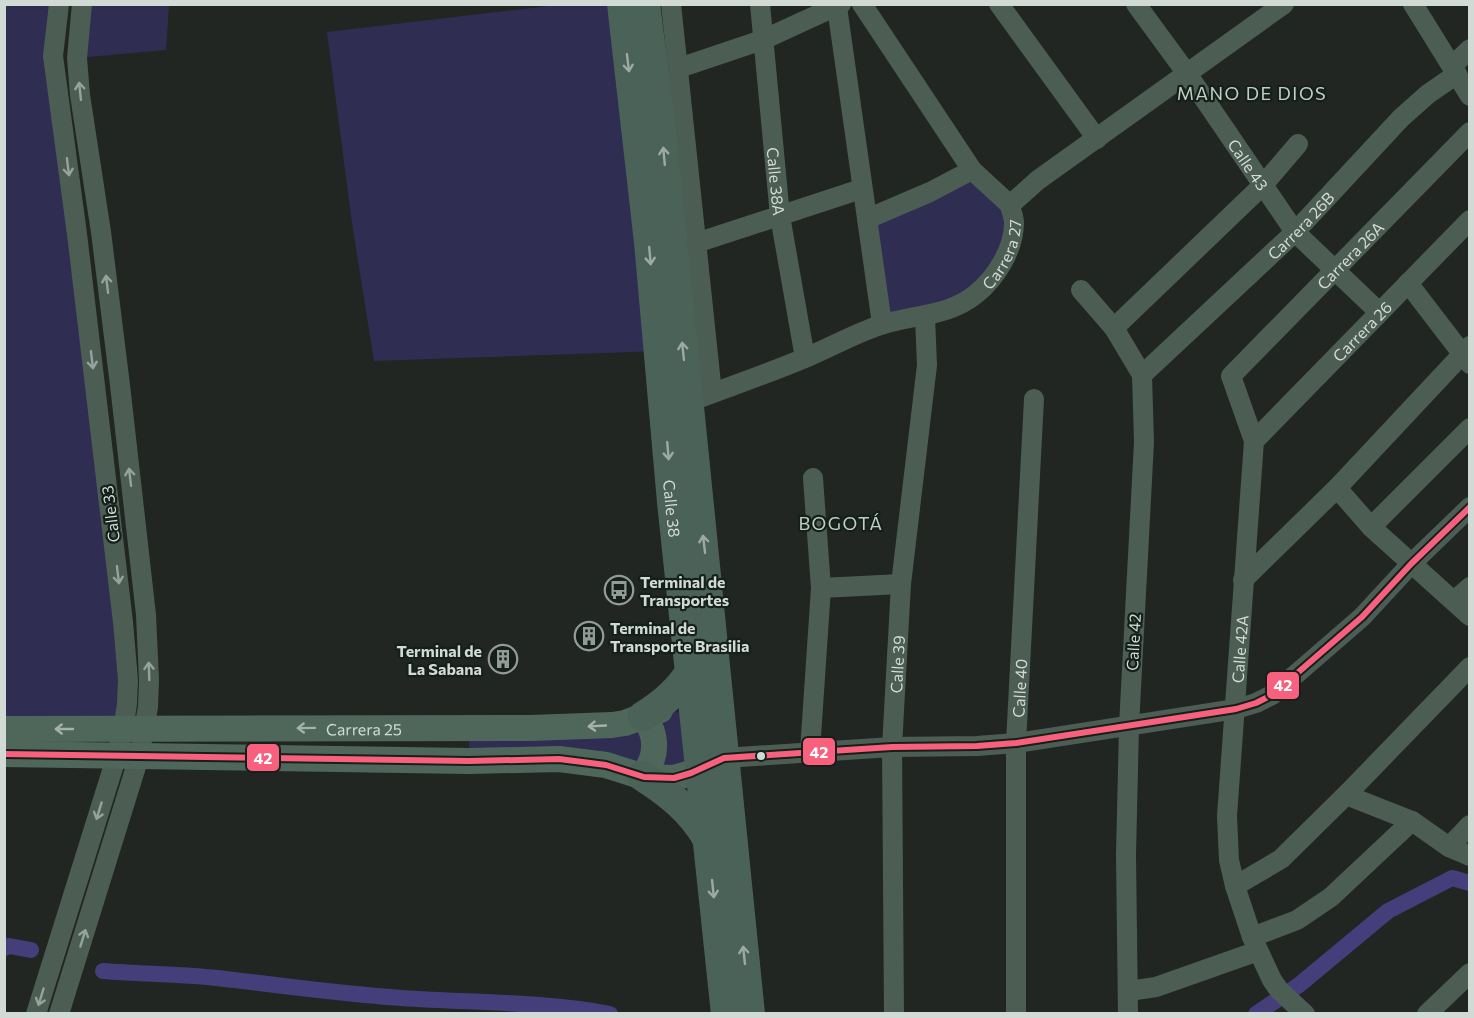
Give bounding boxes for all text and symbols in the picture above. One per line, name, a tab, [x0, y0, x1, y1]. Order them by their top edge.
one-way arrow	[623, 52, 634, 72]
one-way arrow	[74, 81, 85, 101]
district label: MANO DE DIOS	[1177, 82, 1327, 104]
street label: Calle 43	[1225, 135, 1273, 193]
street label: Calle 38A	[764, 146, 789, 216]
one-way arrow	[658, 147, 669, 167]
one-way arrow	[63, 156, 74, 176]
street label: Carrera 26B	[1263, 187, 1337, 263]
street label: Carrera 26A	[1312, 217, 1387, 293]
street label: Carrera 27	[977, 219, 1024, 293]
one-way arrow	[645, 246, 656, 266]
one-way arrow	[101, 274, 112, 294]
street label: Carrera 26	[1328, 297, 1395, 365]
one-way arrow	[677, 341, 688, 361]
one-way arrow	[87, 350, 98, 370]
one-way arrow	[663, 440, 674, 460]
one-way arrow	[125, 468, 136, 488]
street label: Calle 38	[661, 479, 685, 538]
street label: Calle 33	[97, 484, 123, 544]
district label: BOGOTÁ	[798, 512, 884, 534]
one-way arrow	[698, 535, 709, 555]
one-way arrow	[113, 564, 124, 584]
place label: Terminal de Transportes	[640, 572, 729, 609]
bus stop icon: Terminal de Transportes	[603, 574, 635, 606]
street label: Calle 42	[1122, 613, 1144, 671]
street label: Calle 42A	[1227, 614, 1251, 684]
place label: Terminal de Transporte Brasilia	[610, 618, 749, 655]
building icon: Terminal de Transporte Brasilia	[573, 620, 605, 652]
street label: Calle 39	[885, 635, 908, 694]
place label: Terminal de La Sabana	[397, 641, 482, 678]
building icon: Terminal de La Sabana	[487, 643, 519, 675]
street label: Calle 40	[1008, 658, 1030, 718]
one-way arrow	[143, 662, 155, 682]
line badge: 42	[1266, 671, 1300, 700]
text: 42	[1274, 675, 1292, 694]
street label: Carrera 25	[326, 719, 402, 738]
one-way arrow	[587, 720, 607, 731]
one-way arrow	[296, 722, 316, 734]
one-way arrow	[55, 723, 75, 735]
line badge: 42	[802, 737, 836, 766]
text: 42	[810, 742, 828, 761]
line badge: 42	[246, 743, 280, 772]
text: 42	[254, 748, 272, 767]
unlabelled marker	[755, 750, 767, 762]
one-way arrow	[93, 801, 104, 820]
one-way arrow	[708, 878, 719, 898]
one-way arrow	[78, 929, 89, 948]
one-way arrow	[739, 946, 750, 966]
one-way arrow	[35, 987, 46, 1006]

